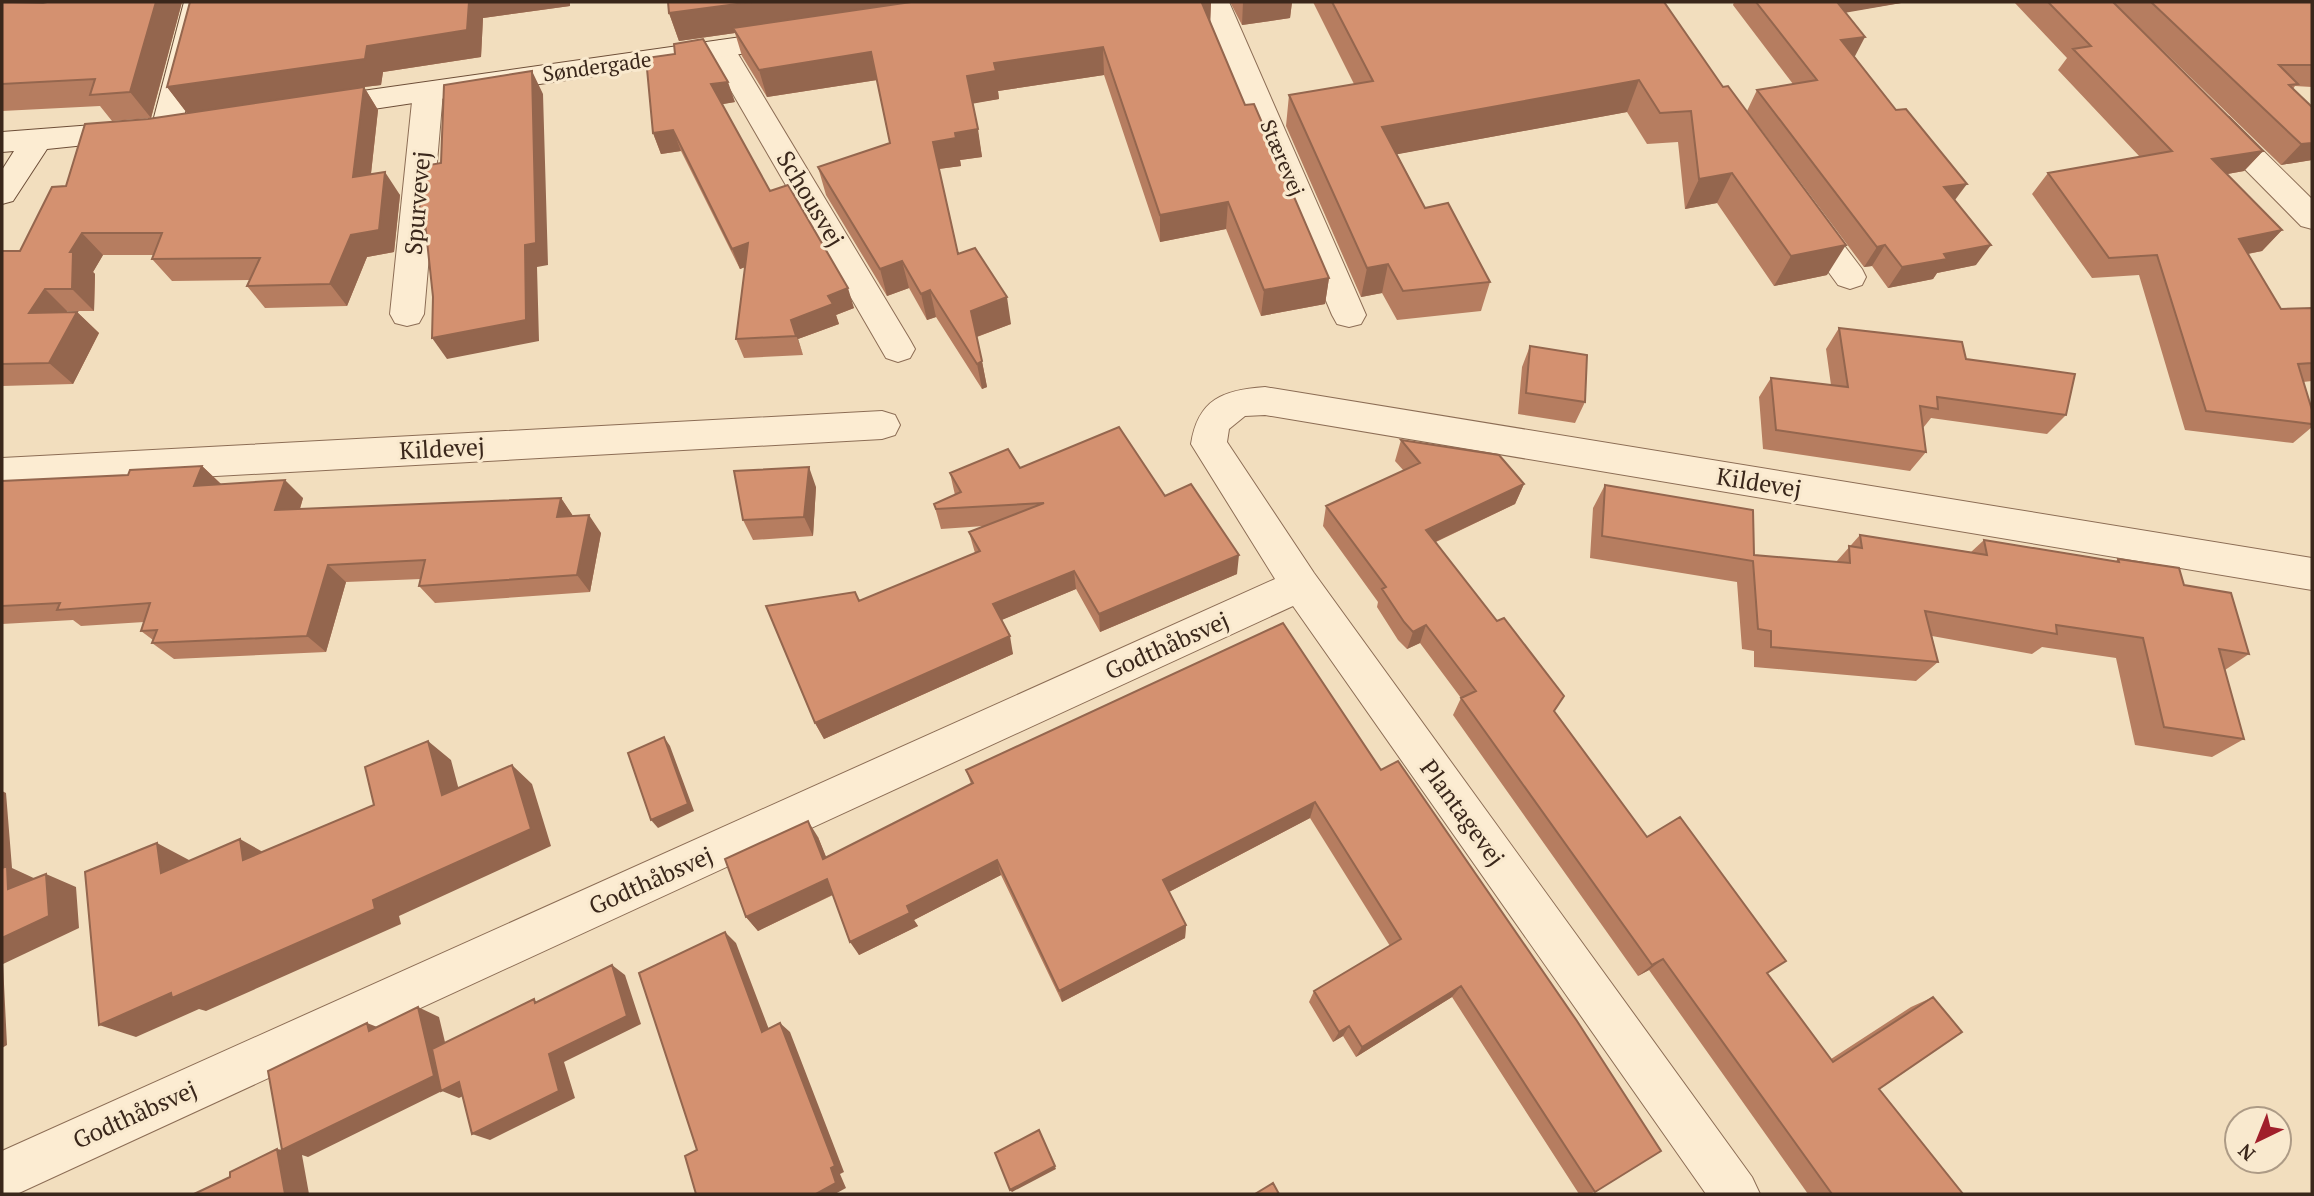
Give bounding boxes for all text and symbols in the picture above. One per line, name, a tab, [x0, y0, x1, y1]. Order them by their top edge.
street label: Søndergade	[541, 45, 653, 87]
street label: Stærevej	[1254, 115, 1312, 200]
street label: Schousvej	[770, 145, 852, 252]
street label: Spurvevej	[397, 150, 437, 256]
street label: Kildevej	[398, 430, 486, 466]
street label: Kildevej	[1714, 460, 1804, 505]
street label: Godthåbsvej	[1100, 604, 1234, 687]
street label: Plantagevej	[1413, 753, 1512, 872]
street label: Godthåbsvej	[584, 839, 718, 922]
street label: Godthåbsvej	[68, 1073, 202, 1156]
north arrow	[2223, 1105, 2293, 1175]
text: N	[2232, 1138, 2260, 1167]

